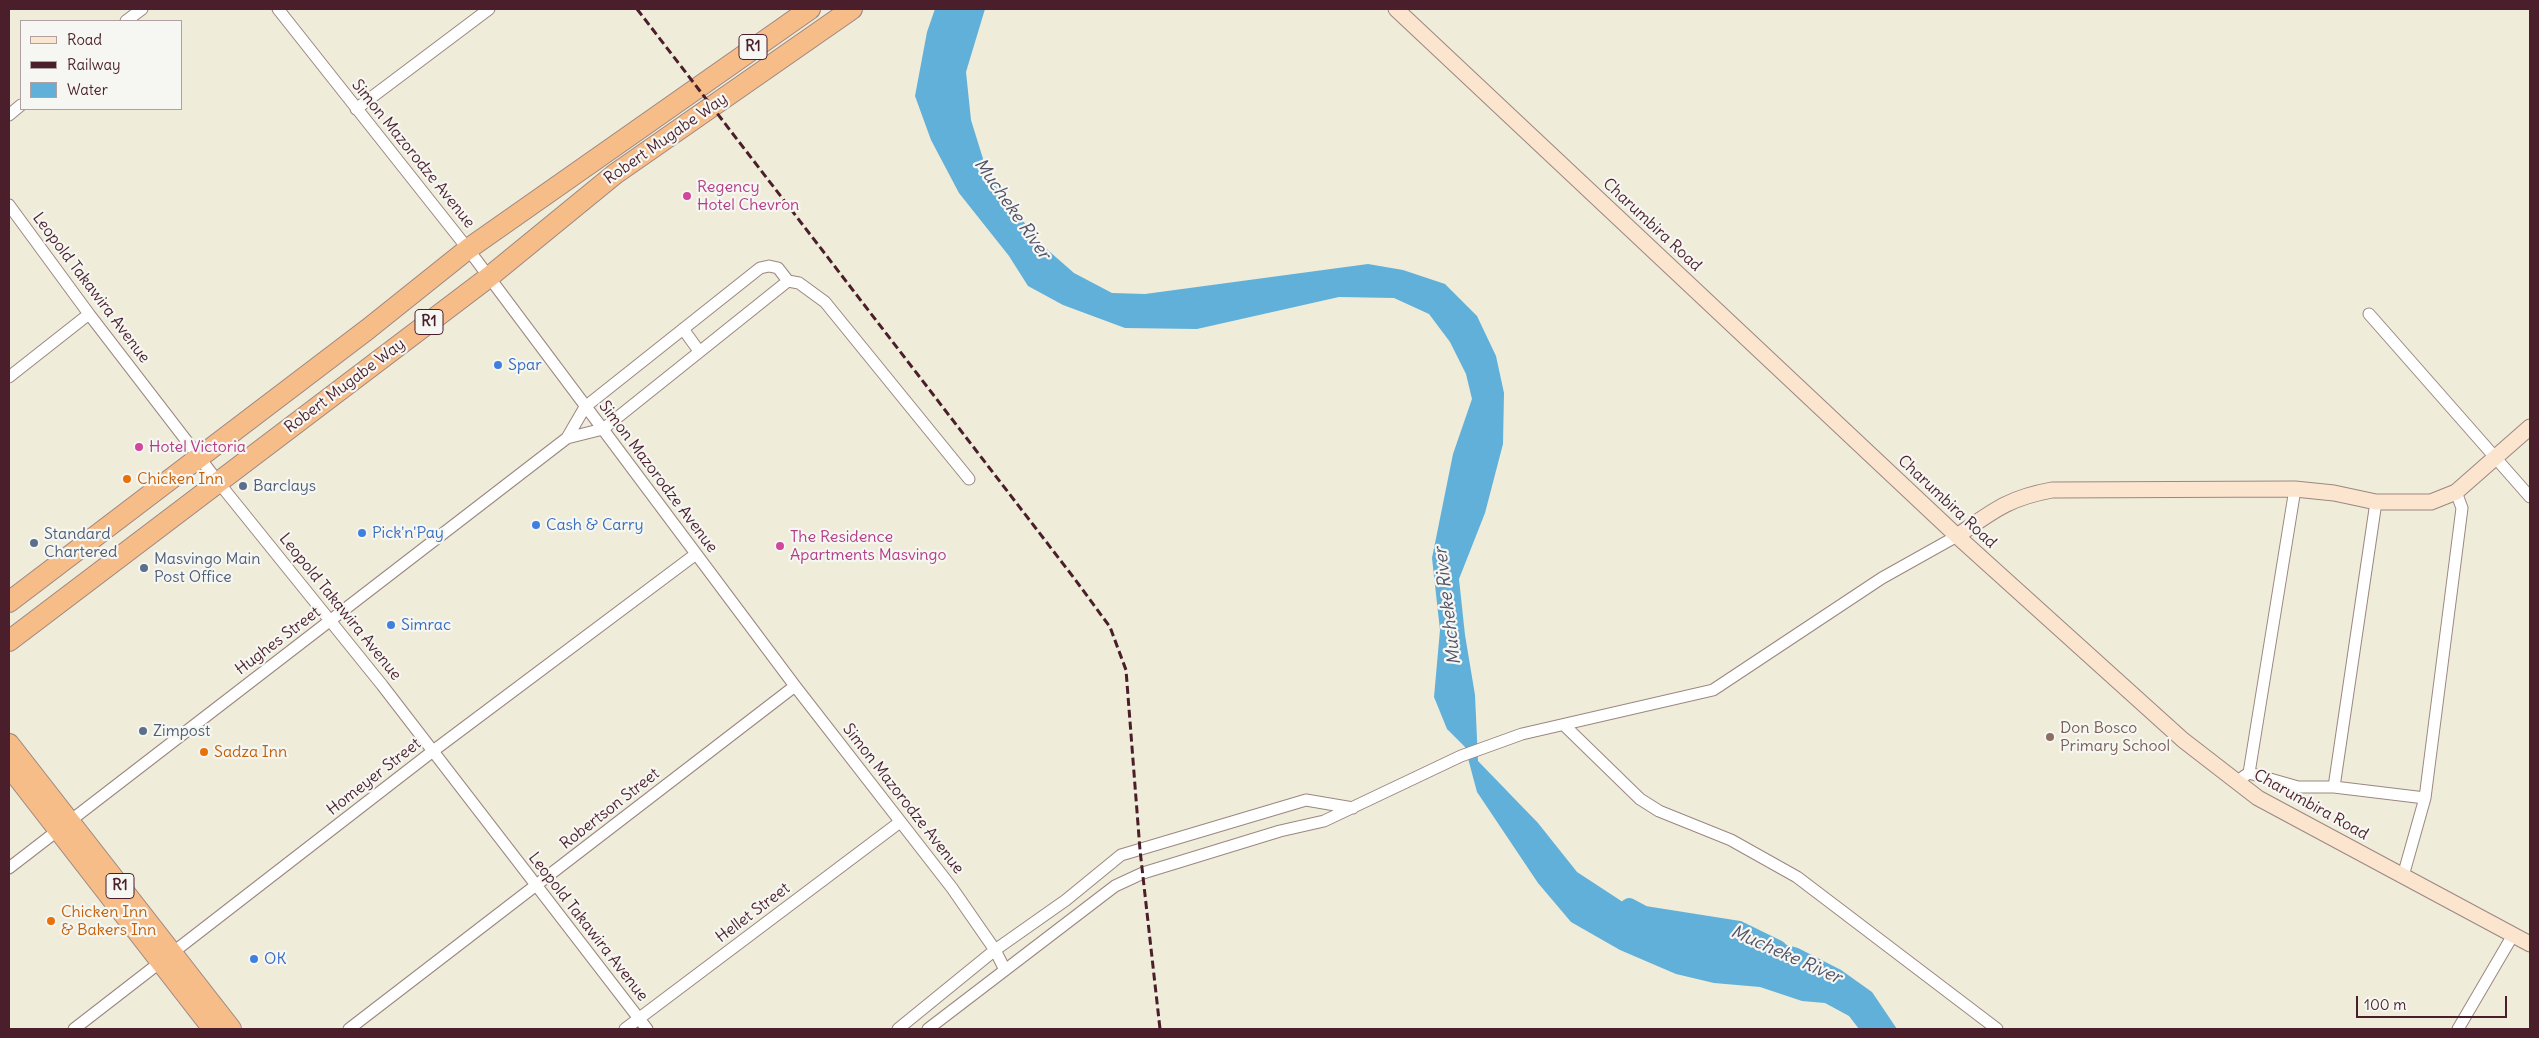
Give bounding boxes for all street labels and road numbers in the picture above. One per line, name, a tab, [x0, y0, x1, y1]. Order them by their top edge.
road number: R1	[739, 34, 767, 60]
street label: Simon Mazorodze Avenue	[347, 76, 479, 232]
street label: Robert Mugabe Way	[601, 89, 731, 189]
street label: Charumbira Road	[1599, 174, 1705, 276]
street label: Leopold Takawira Avenue	[28, 209, 154, 367]
road number: R1	[415, 310, 443, 334]
street label: Robert Mugabe Way	[281, 334, 409, 438]
street label: Simon Mazorodze Avenue	[595, 397, 721, 557]
street label: Charumbira Road	[1894, 451, 2000, 553]
street label: Leopold Takawira Avenue	[275, 530, 405, 684]
street label: Hughes Street	[232, 603, 324, 679]
street label: Simon Mazorodze Avenue	[838, 720, 968, 878]
street label: Homeyer Street	[323, 734, 425, 820]
street label: Robertson Street	[557, 764, 663, 854]
street label: Charumbira Road	[2250, 766, 2372, 844]
street label: Leopold Takawira Avenue	[524, 849, 652, 1005]
road number: R1	[106, 874, 134, 898]
street label: Hellet Street	[712, 879, 794, 947]

